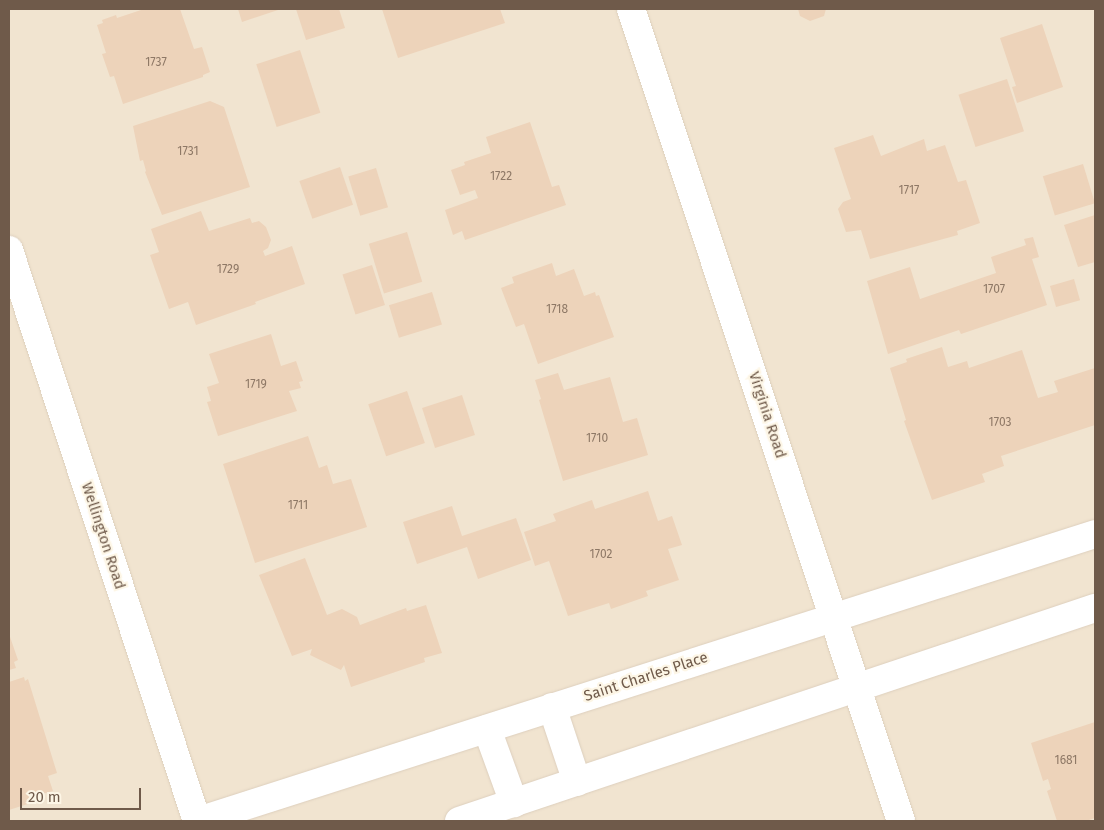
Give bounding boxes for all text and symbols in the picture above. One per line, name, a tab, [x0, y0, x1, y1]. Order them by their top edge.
house number: 1737	[145, 56, 167, 70]
house number: 1731	[177, 145, 199, 159]
house number: 1722	[490, 170, 512, 184]
house number: 1717	[899, 184, 919, 198]
house number: 1729	[217, 263, 239, 277]
house number: 1707	[983, 283, 1005, 297]
house number: 1718	[546, 303, 568, 317]
street label: Virginia Road	[745, 369, 789, 461]
house number: 1719	[245, 378, 267, 392]
house number: 1703	[989, 416, 1011, 430]
house number: 1710	[586, 432, 608, 446]
street label: Wellington Road	[77, 480, 129, 592]
house number: 1711	[288, 499, 308, 513]
house number: 1702	[590, 548, 612, 562]
street label: Saint Charles Place	[582, 648, 710, 706]
house number: 1681	[1054, 754, 1078, 768]
scale bar	[22, 778, 144, 810]
text: 20 m	[28, 788, 61, 806]

